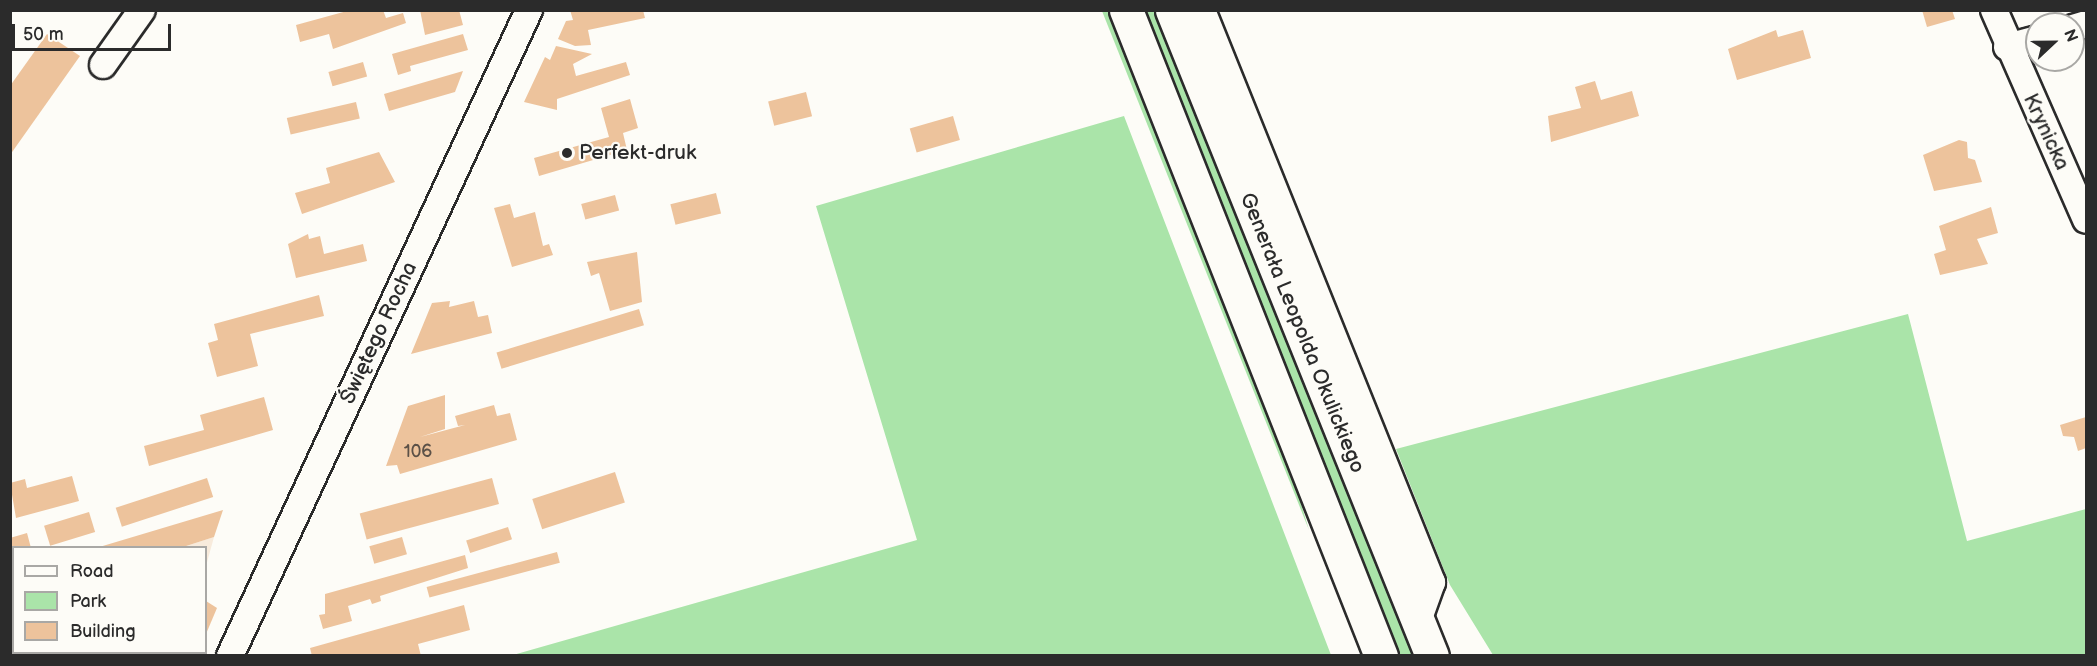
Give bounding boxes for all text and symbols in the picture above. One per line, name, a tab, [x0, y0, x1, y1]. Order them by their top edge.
scale bar	[15, 12, 174, 50]
north arrow	[2025, 12, 2085, 72]
text: 50 m	[23, 24, 64, 45]
text: N	[2059, 27, 2081, 45]
street label: Krynicka	[2017, 90, 2075, 174]
place label: Perfekt-druk	[579, 140, 696, 166]
marker: Perfekt-druk	[560, 146, 574, 160]
street label: Generała Leopolda Okulickiego	[1234, 189, 1370, 477]
street label: Świętego Rocha	[335, 258, 423, 408]
house number: 106	[404, 441, 432, 463]
legend	[12, 546, 207, 654]
text: Road	[70, 561, 114, 582]
text: Park	[70, 591, 106, 612]
text: Building	[70, 621, 136, 642]

